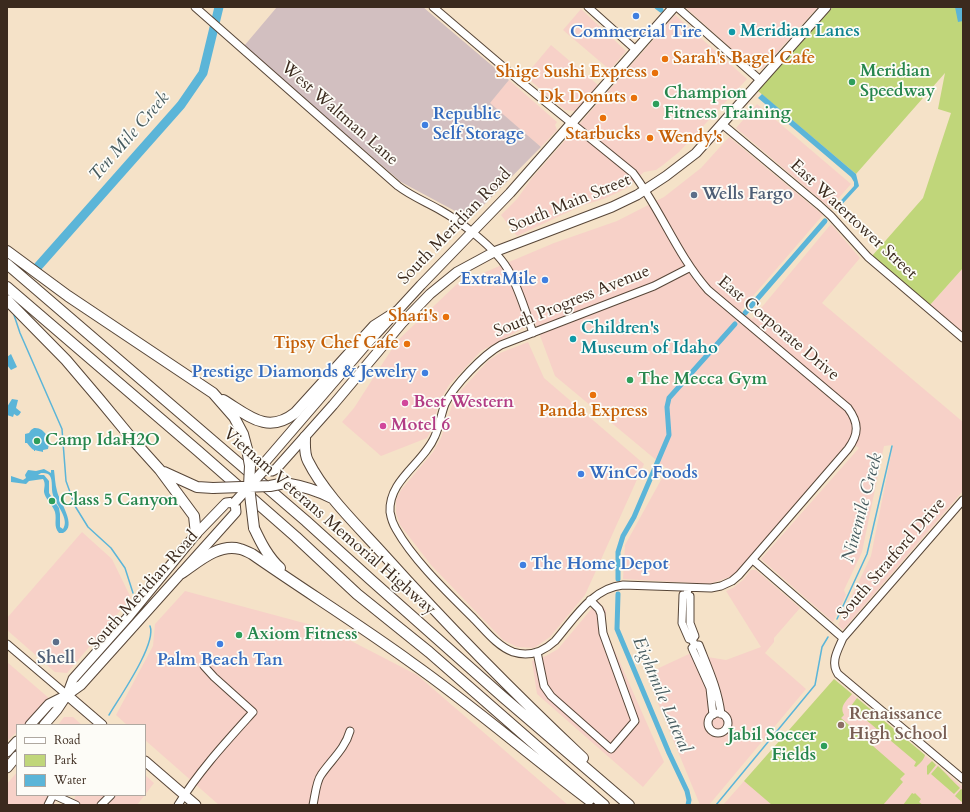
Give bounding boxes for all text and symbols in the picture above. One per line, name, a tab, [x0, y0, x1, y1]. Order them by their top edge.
marker: Commercial Tire	[631, 11, 641, 21]
place label: Meridian Lanes	[740, 22, 860, 42]
place label: Commercial Tire	[570, 23, 702, 43]
marker: Meridian Lanes	[727, 27, 737, 37]
place label: Sarah's Bagel Cafe	[673, 49, 815, 69]
marker: Sarah's Bagel Cafe	[660, 54, 670, 64]
street label: West Waltman Lane	[276, 57, 402, 171]
place label: Meridian Speedway	[860, 62, 935, 102]
place label: Shige Sushi Express	[496, 63, 647, 83]
marker: Shige Sushi Express	[650, 68, 660, 78]
marker: Meridian Speedway	[847, 77, 857, 87]
place label: Champion Fitness Training	[664, 84, 791, 124]
water label: Ten Mile Creek	[85, 88, 175, 186]
place label: Dk Donuts	[539, 88, 626, 108]
marker: Dk Donuts	[629, 93, 639, 103]
marker: Champion Fitness Training	[651, 99, 661, 109]
place label: Republic Self Storage	[433, 105, 524, 145]
marker: Starbucks	[598, 113, 608, 123]
marker: Republic Self Storage	[420, 120, 430, 130]
place label: Starbucks	[565, 125, 641, 145]
place label: Wendy's	[658, 128, 722, 148]
marker: Wendy's	[645, 133, 655, 143]
street label: East Watertower Street	[785, 156, 921, 284]
street label: South Meridian Road	[394, 165, 516, 289]
street label: South Main Street	[506, 170, 634, 238]
place label: Wells Fargo	[702, 185, 793, 205]
marker: Wells Fargo	[689, 190, 699, 200]
street label: South Progress Avenue	[491, 261, 653, 343]
place label: ExtraMile	[460, 270, 537, 290]
street label: East Corporate Drive	[713, 272, 843, 386]
marker: ExtraMile	[540, 275, 550, 285]
place label: Shari's	[388, 307, 438, 327]
marker: Shari's	[441, 312, 451, 322]
place label: Children's Museum of Idaho	[581, 319, 718, 359]
place label: Tipsy Chef Cafe	[273, 334, 399, 354]
marker: Children's Museum of Idaho	[568, 334, 578, 344]
marker: Tipsy Chef Cafe	[402, 339, 412, 349]
place label: Prestige Diamonds & Jewelry	[192, 363, 417, 383]
marker: Prestige Diamonds & Jewelry	[420, 368, 430, 378]
place label: The Mecca Gym	[638, 370, 767, 390]
marker: The Mecca Gym	[625, 375, 635, 385]
marker: Panda Express	[588, 390, 598, 400]
place label: Best Western	[413, 393, 514, 413]
marker: Best Western	[400, 398, 410, 408]
place label: Panda Express	[538, 402, 648, 422]
place label: Motel 6	[391, 416, 450, 436]
marker: Motel 6	[378, 421, 388, 431]
street label: Vietnam Veterans Memorial Highway	[218, 424, 440, 620]
place label: Camp IdaH2O	[45, 431, 160, 451]
marker: Camp IdaH2O	[32, 436, 42, 446]
water label: Ninemile Creek	[838, 451, 888, 565]
place label: WinCo Foods	[589, 464, 698, 484]
marker: WinCo Foods	[576, 469, 586, 479]
place label: Class 5 Canyon	[60, 491, 178, 511]
street label: South Stratford Drive	[834, 494, 950, 624]
marker: Class 5 Canyon	[47, 496, 57, 506]
street label: South Meridian Road	[85, 527, 203, 655]
place label: The Home Depot	[531, 555, 668, 575]
marker: The Home Depot	[518, 560, 528, 570]
place label: Axiom Fitness	[247, 625, 358, 645]
marker: Axiom Fitness	[234, 630, 244, 640]
water label: Eightmile Lateral	[627, 634, 695, 756]
marker: Shell	[51, 637, 61, 647]
marker: Palm Beach Tan	[215, 639, 225, 649]
place label: Shell	[37, 649, 75, 669]
place label: Palm Beach Tan	[157, 651, 283, 671]
place label: Renaissance High School	[849, 705, 947, 745]
marker: Renaissance High School	[836, 720, 846, 730]
legend	[16, 724, 146, 796]
place label: Jabil Soccer Fields	[728, 726, 816, 766]
text: Road	[54, 732, 80, 748]
marker: Jabil Soccer Fields	[819, 741, 829, 751]
text: Park	[54, 752, 77, 768]
text: Water	[54, 772, 86, 788]

